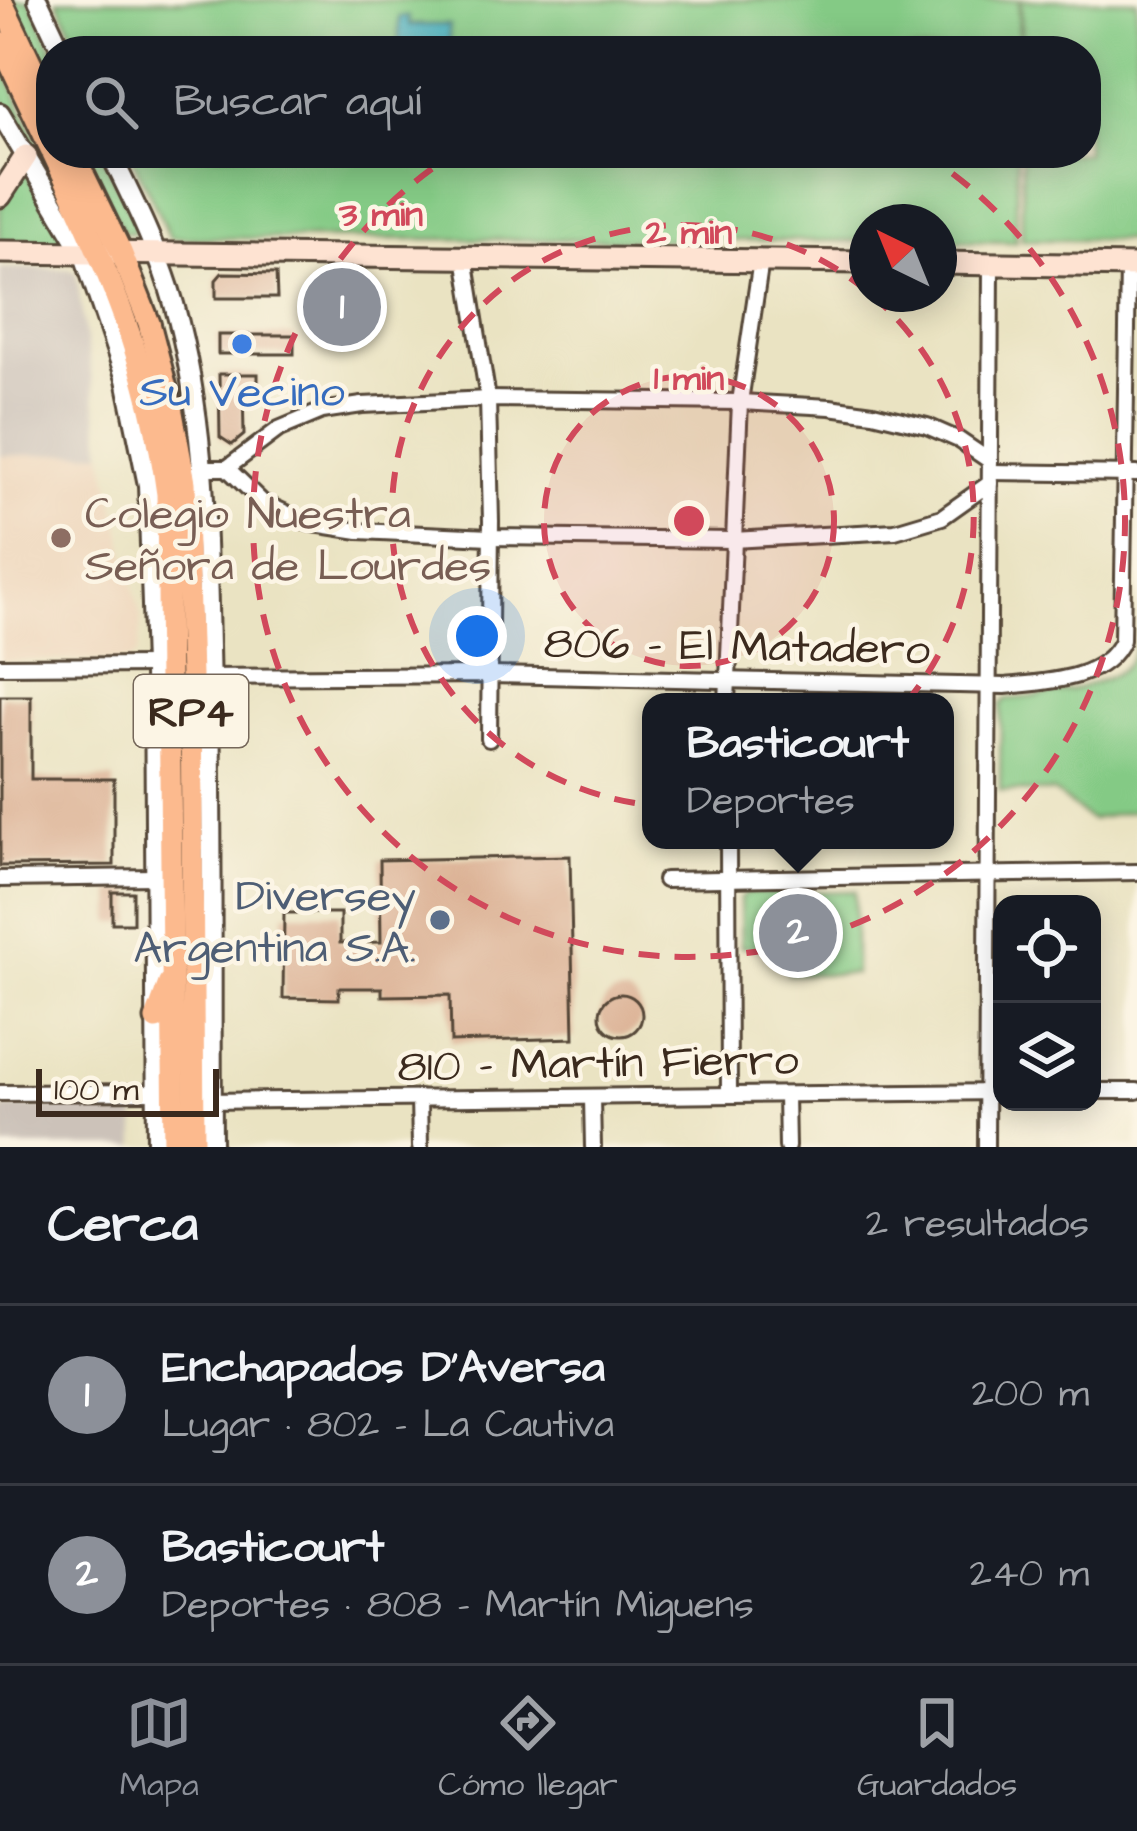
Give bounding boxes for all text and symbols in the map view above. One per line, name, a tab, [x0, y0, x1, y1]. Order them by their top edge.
search box	[36, 36, 1101, 168]
icon: search	[78, 69, 144, 135]
text: Buscar aquí	[174, 71, 421, 133]
text: 3 min	[338, 189, 423, 240]
north arrow	[849, 204, 957, 312]
text: 2 min	[645, 207, 732, 258]
pin: 1	[303, 262, 381, 352]
marker: Su Vecino	[229, 331, 255, 357]
text: 1 min	[654, 353, 724, 404]
place label: Su Vecino	[139, 362, 345, 424]
place label: Colegio Nuestra Señora de Lourdes	[85, 484, 491, 598]
centre of rings	[668, 500, 710, 542]
marker: Colegio Nuestra Señora de Lourdes	[48, 525, 74, 551]
your location	[447, 606, 507, 666]
street label: 806 - El Matadero	[543, 613, 931, 681]
road number: RP4	[134, 675, 248, 747]
popup	[642, 693, 954, 849]
text: Basticourt	[687, 713, 909, 775]
text: Deportes	[687, 775, 855, 829]
place label: Diversey Argentina S.A.	[133, 866, 416, 980]
pin: 2	[759, 888, 837, 978]
map controls	[993, 895, 1101, 1111]
button: locate	[993, 895, 1101, 1003]
marker: Diversey Argentina S.A.	[427, 907, 453, 933]
button: layers	[993, 1003, 1101, 1111]
street label: 810 - Martín Fierro	[397, 1030, 799, 1098]
scale bar	[36, 1063, 219, 1116]
text: 100 m	[54, 1067, 139, 1113]
text: Cerca	[48, 1190, 198, 1261]
text: 2 resultados	[866, 1198, 1089, 1252]
text: Enchapados D'Aversa	[162, 1337, 605, 1399]
text: 1	[85, 1368, 90, 1422]
text: 200 m	[972, 1368, 1089, 1422]
text: Lugar · 802 - La Cautiva	[162, 1399, 614, 1453]
text: Basticourt	[162, 1517, 384, 1579]
text: 2	[76, 1548, 98, 1602]
text: 240 m	[970, 1548, 1089, 1602]
text: Deportes · 808 - Martín Miguens	[162, 1579, 754, 1633]
tab: Mapa	[120, 1690, 199, 1808]
tab: Cómo llegar	[438, 1690, 618, 1808]
tab: Guardados	[857, 1690, 1017, 1808]

